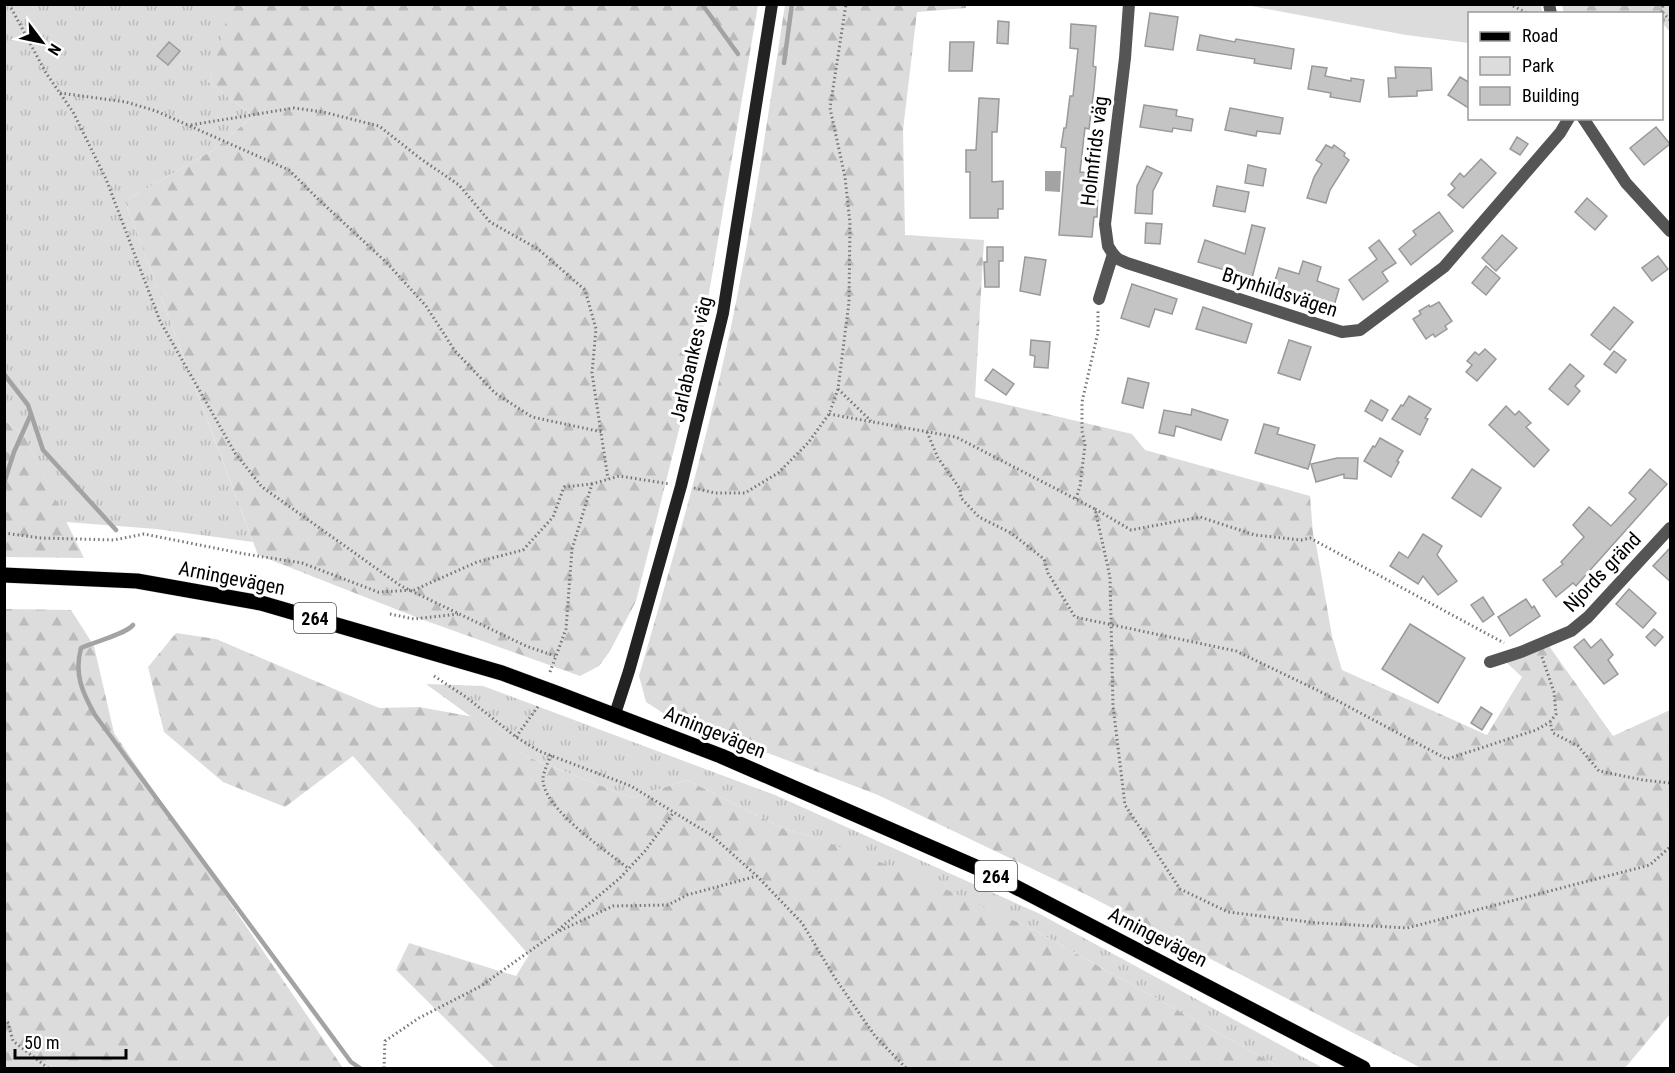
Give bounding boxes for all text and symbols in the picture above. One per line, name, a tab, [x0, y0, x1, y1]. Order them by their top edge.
north arrow	[12, 12, 72, 72]
legend	[1468, 12, 1663, 120]
text: Road	[1522, 25, 1558, 46]
text: N	[44, 40, 65, 59]
text: Park	[1522, 55, 1554, 76]
text: Building	[1522, 85, 1579, 106]
street label: Holmfrids väg	[1075, 95, 1113, 207]
street label: Brynhildsvägen	[1219, 262, 1341, 322]
street label: Jarlabankes väg	[665, 294, 717, 424]
street label: Njords gränd	[1558, 527, 1646, 617]
street label: Arningevägen	[177, 556, 287, 600]
road number: 264	[294, 603, 336, 633]
street label: Arningevägen	[661, 701, 769, 763]
road number: 264	[975, 861, 1017, 891]
street label: Arningevägen	[1105, 902, 1211, 972]
scale bar	[15, 1022, 126, 1060]
text: 50 m	[24, 1032, 59, 1053]

